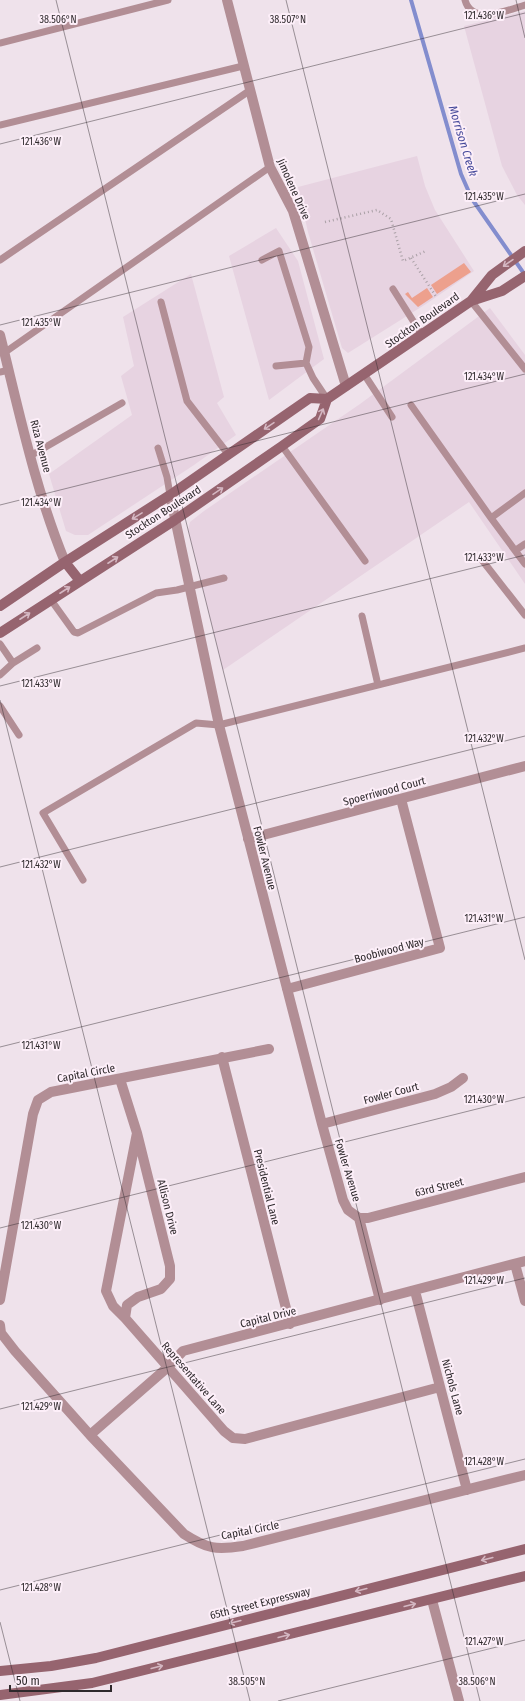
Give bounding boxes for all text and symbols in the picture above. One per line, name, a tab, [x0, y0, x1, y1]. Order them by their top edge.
text: 121.436°W	[464, 10, 505, 22]
text: 38.506°N	[39, 14, 77, 26]
text: 38.507°N	[270, 14, 306, 26]
water label: Morrison Creek	[446, 104, 480, 178]
text: 121.436°W	[21, 136, 62, 148]
street label: Jimolene Drive	[274, 157, 313, 222]
text: 121.435°W	[464, 191, 504, 203]
one-way arrow	[503, 259, 514, 267]
street label: Stockton Boulevard	[383, 290, 462, 351]
text: 121.435°W	[21, 317, 61, 329]
text: 121.434°W	[464, 371, 504, 383]
one-way arrow	[318, 408, 325, 420]
street label: Riza Avenue	[27, 418, 54, 474]
one-way arrow	[264, 422, 275, 430]
street label: Stockton Boulevard	[123, 483, 203, 542]
one-way arrow	[212, 487, 223, 495]
text: 121.434°W	[21, 497, 61, 509]
one-way arrow	[132, 512, 143, 520]
text: 121.433°W	[464, 552, 504, 564]
one-way arrow	[107, 556, 118, 564]
one-way arrow	[59, 586, 71, 594]
one-way arrow	[19, 612, 31, 620]
text: 121.433°W	[21, 678, 61, 690]
text: 121.432°W	[464, 733, 504, 745]
street label: Spoerriwood Court	[342, 774, 427, 809]
street label: Fowler Avenue	[250, 825, 279, 891]
text: 121.432°W	[21, 859, 61, 871]
text: 121.431°W	[465, 913, 504, 925]
street label: Boobiwood Way	[353, 935, 425, 966]
text: 121.431°W	[22, 1040, 61, 1052]
street label: Capital Circle	[56, 1062, 116, 1085]
street label: Fowler Court	[362, 1080, 420, 1107]
text: 121.430°W	[464, 1094, 505, 1106]
street label: Fowler Avenue	[332, 1137, 363, 1203]
street label: Presidential Lane	[251, 1148, 282, 1226]
street label: 63rd Street	[414, 1175, 465, 1200]
street label: Allison Drive	[154, 1178, 181, 1236]
text: 121.430°W	[21, 1220, 62, 1232]
text: 121.429°W	[464, 1275, 504, 1287]
street label: Capital Drive	[239, 1304, 297, 1331]
street label: Representative Lane	[159, 1340, 229, 1417]
street label: Nichols Lane	[439, 1358, 466, 1417]
text: 121.429°W	[21, 1401, 61, 1413]
text: 121.428°W	[464, 1456, 505, 1468]
street label: Capital Circle	[220, 1519, 280, 1542]
one-way arrow	[481, 1555, 494, 1563]
text: 121.428°W	[21, 1582, 62, 1594]
street label: 65th Street Expressway	[208, 1585, 312, 1622]
one-way arrow	[355, 1587, 368, 1595]
one-way arrow	[403, 1601, 416, 1608]
one-way arrow	[229, 1619, 242, 1627]
one-way arrow	[277, 1632, 290, 1640]
text: 121.427°W	[464, 1636, 504, 1648]
one-way arrow	[151, 1663, 164, 1671]
scale bar	[10, 1667, 111, 1693]
text: 50 m	[16, 1674, 40, 1688]
text: 38.505°N	[229, 1676, 265, 1688]
text: 38.506°N	[458, 1676, 496, 1688]

